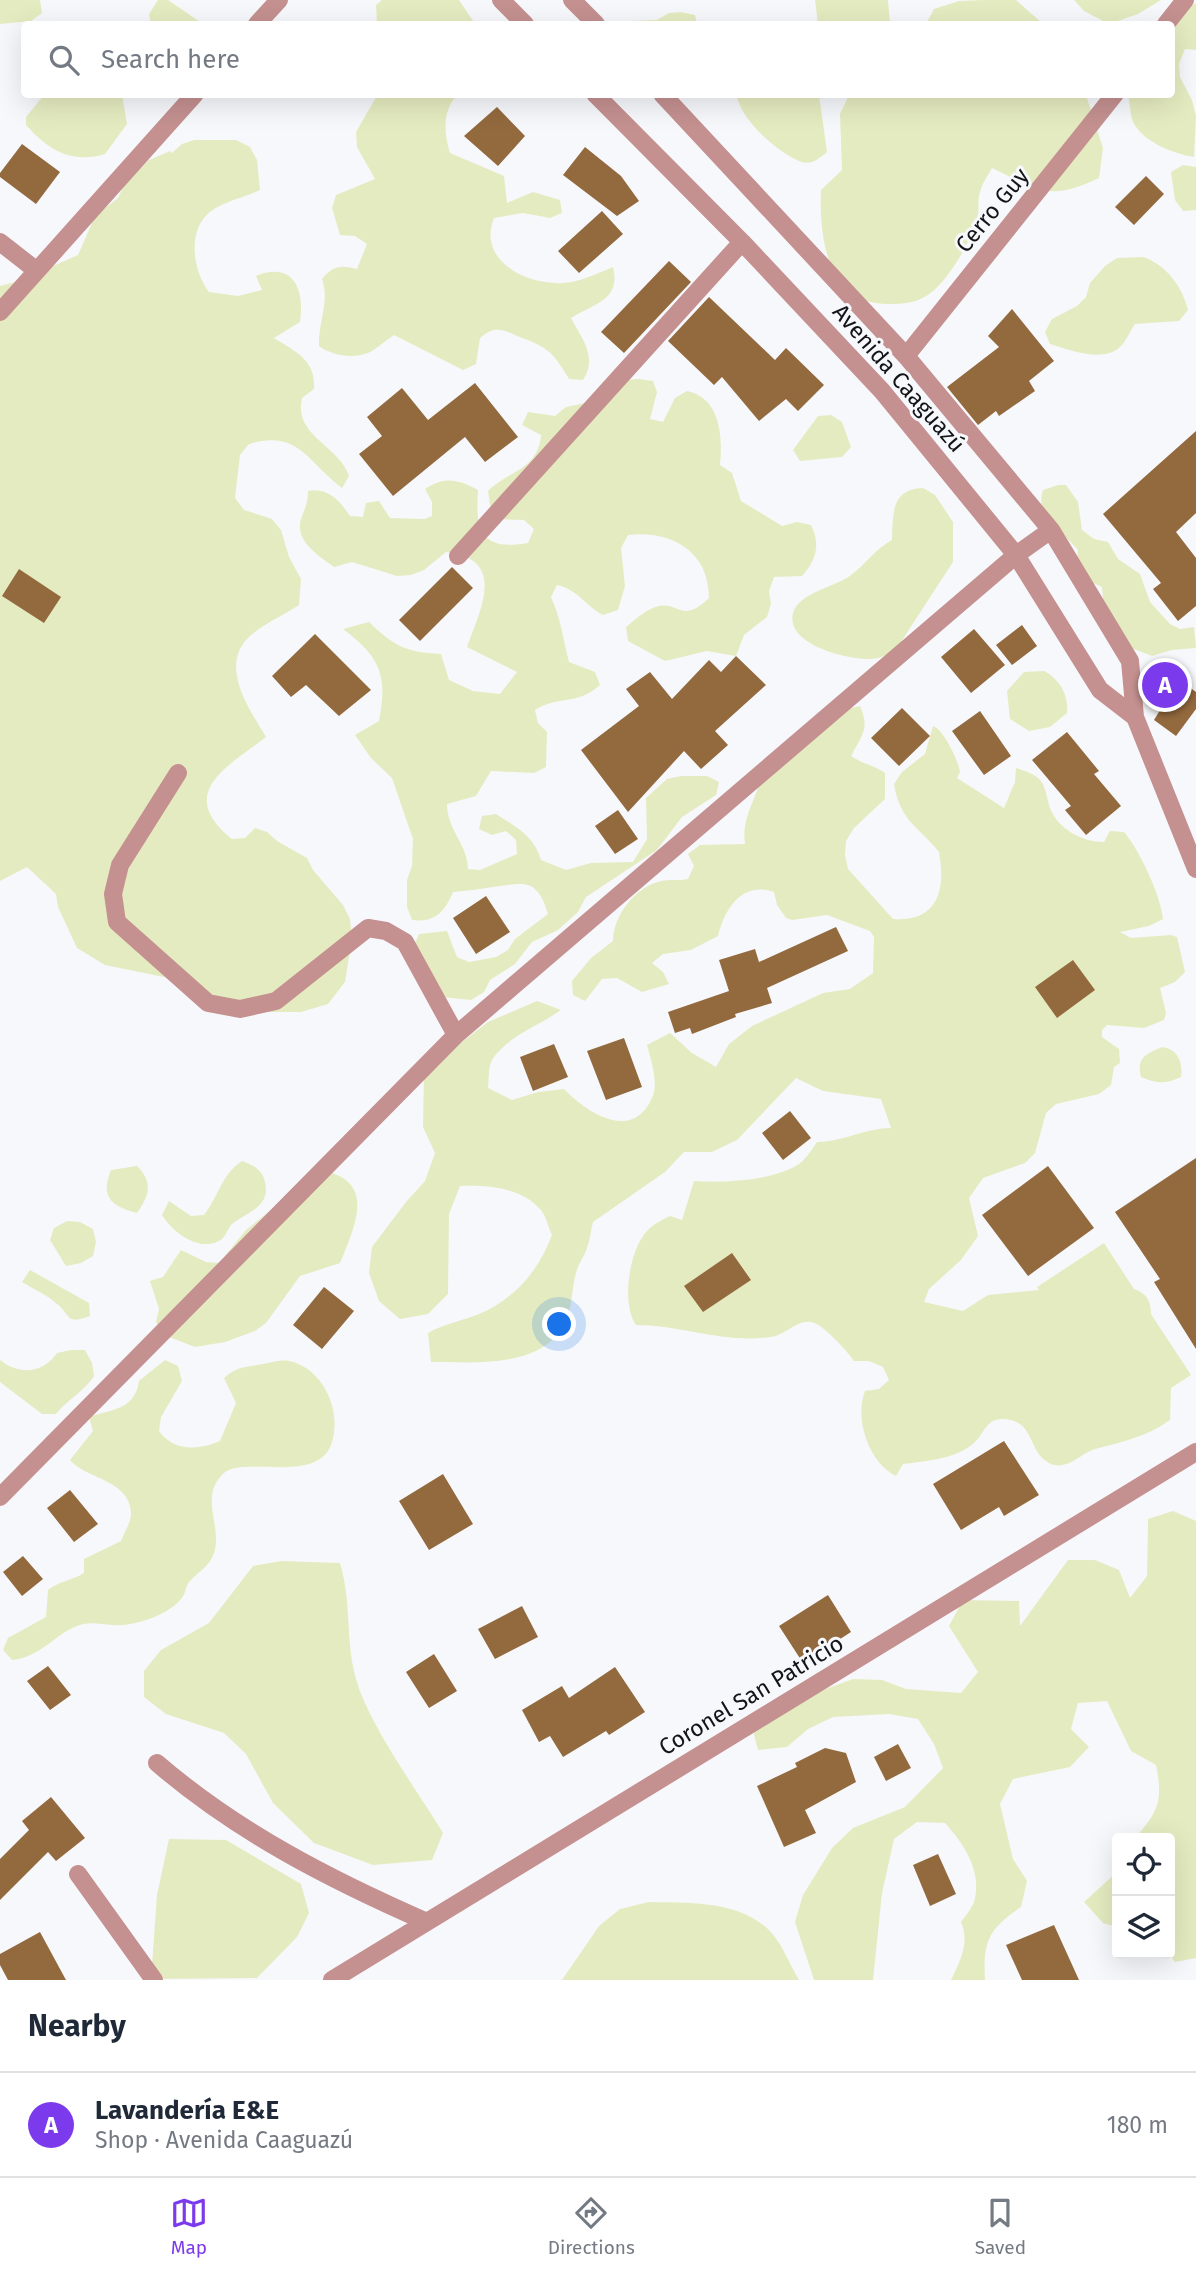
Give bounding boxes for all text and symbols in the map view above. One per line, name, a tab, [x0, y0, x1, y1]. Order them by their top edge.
search box	[21, 21, 1175, 98]
icon: search	[45, 41, 83, 79]
text: Search here	[101, 44, 240, 75]
street label: Cerro Guy	[949, 162, 1035, 258]
street label: Avenida Caaguazú	[827, 298, 971, 458]
pin: A	[1142, 659, 1188, 711]
your location	[542, 1307, 576, 1341]
street label: Coronel San Patricio	[654, 1629, 848, 1761]
map controls	[1112, 1833, 1175, 1959]
button: locate	[1112, 1833, 1175, 1896]
button: layers	[1112, 1896, 1175, 1959]
text: Nearby	[28, 2008, 126, 2044]
text: Lavandería E&E	[95, 2095, 279, 2126]
text: A	[44, 2111, 58, 2139]
text: 180 m	[1107, 2111, 1168, 2139]
text: Shop · Avenida Caaguazú	[95, 2126, 353, 2154]
tab: Map	[170, 2194, 208, 2259]
tab: Directions	[548, 2194, 635, 2259]
tab: Saved	[975, 2194, 1026, 2259]

